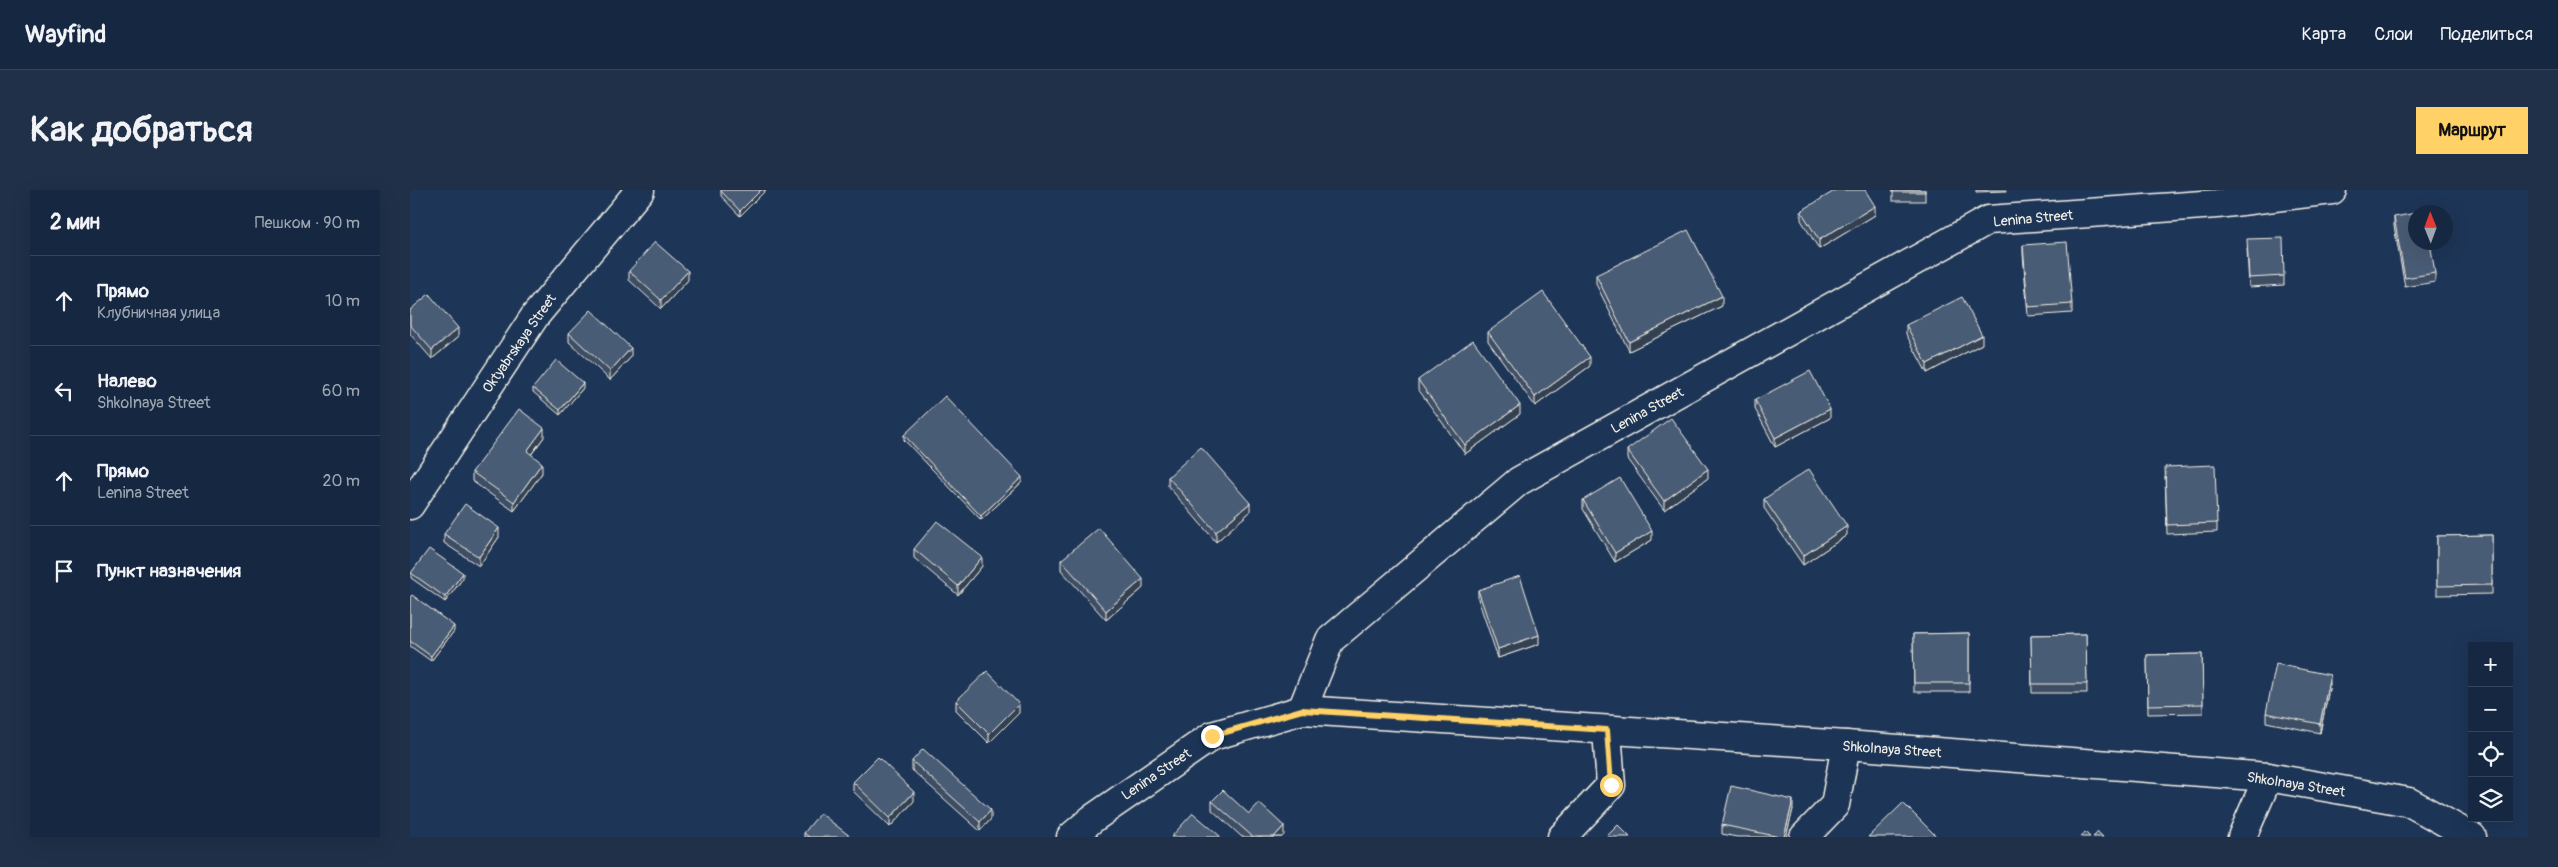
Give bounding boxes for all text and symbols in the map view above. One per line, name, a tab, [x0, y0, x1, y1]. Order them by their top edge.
text: Wayfind	[25, 20, 106, 49]
text: Карта	[2302, 23, 2346, 46]
text: Слои	[2374, 23, 2412, 46]
text: Поделиться	[2440, 23, 2533, 46]
button: Маршрут	[2416, 107, 2528, 154]
text: Как добраться	[30, 108, 253, 152]
north arrow	[2408, 205, 2453, 250]
street label: Lenina Street	[1992, 207, 2074, 230]
text: 2 мин	[50, 209, 100, 236]
text: Пешком · 90 m	[255, 213, 360, 233]
text: Прямо	[97, 279, 149, 303]
icon: ahead	[50, 287, 78, 315]
street label: Oktyabrskaya Street	[479, 290, 560, 396]
text: 10 m	[325, 291, 360, 311]
text: Клубничная улица	[97, 303, 220, 323]
text: Налево	[97, 369, 157, 393]
icon: left	[50, 377, 78, 405]
text: 60 m	[322, 381, 360, 401]
street label: Lenina Street	[1608, 383, 1687, 437]
text: Shkolnaya Street	[97, 393, 211, 413]
text: Прямо	[97, 459, 149, 483]
icon: ahead	[50, 467, 78, 495]
text: 20 m	[322, 471, 360, 491]
text: Lenina Street	[97, 483, 189, 503]
icon: arrive	[50, 557, 78, 585]
text: Пункт назначения	[97, 559, 241, 583]
map controls	[2468, 642, 2513, 822]
button: +	[2468, 642, 2513, 687]
button: −	[2468, 687, 2513, 732]
route end	[1201, 725, 1224, 748]
button: locate	[2468, 732, 2513, 777]
street label: Shkolnaya Street	[1842, 738, 1942, 761]
street label: Lenina Street	[1118, 745, 1195, 804]
street label: Shkolnaya Street	[2246, 768, 2347, 801]
route start	[1600, 774, 1623, 797]
button: layers	[2468, 777, 2513, 822]

